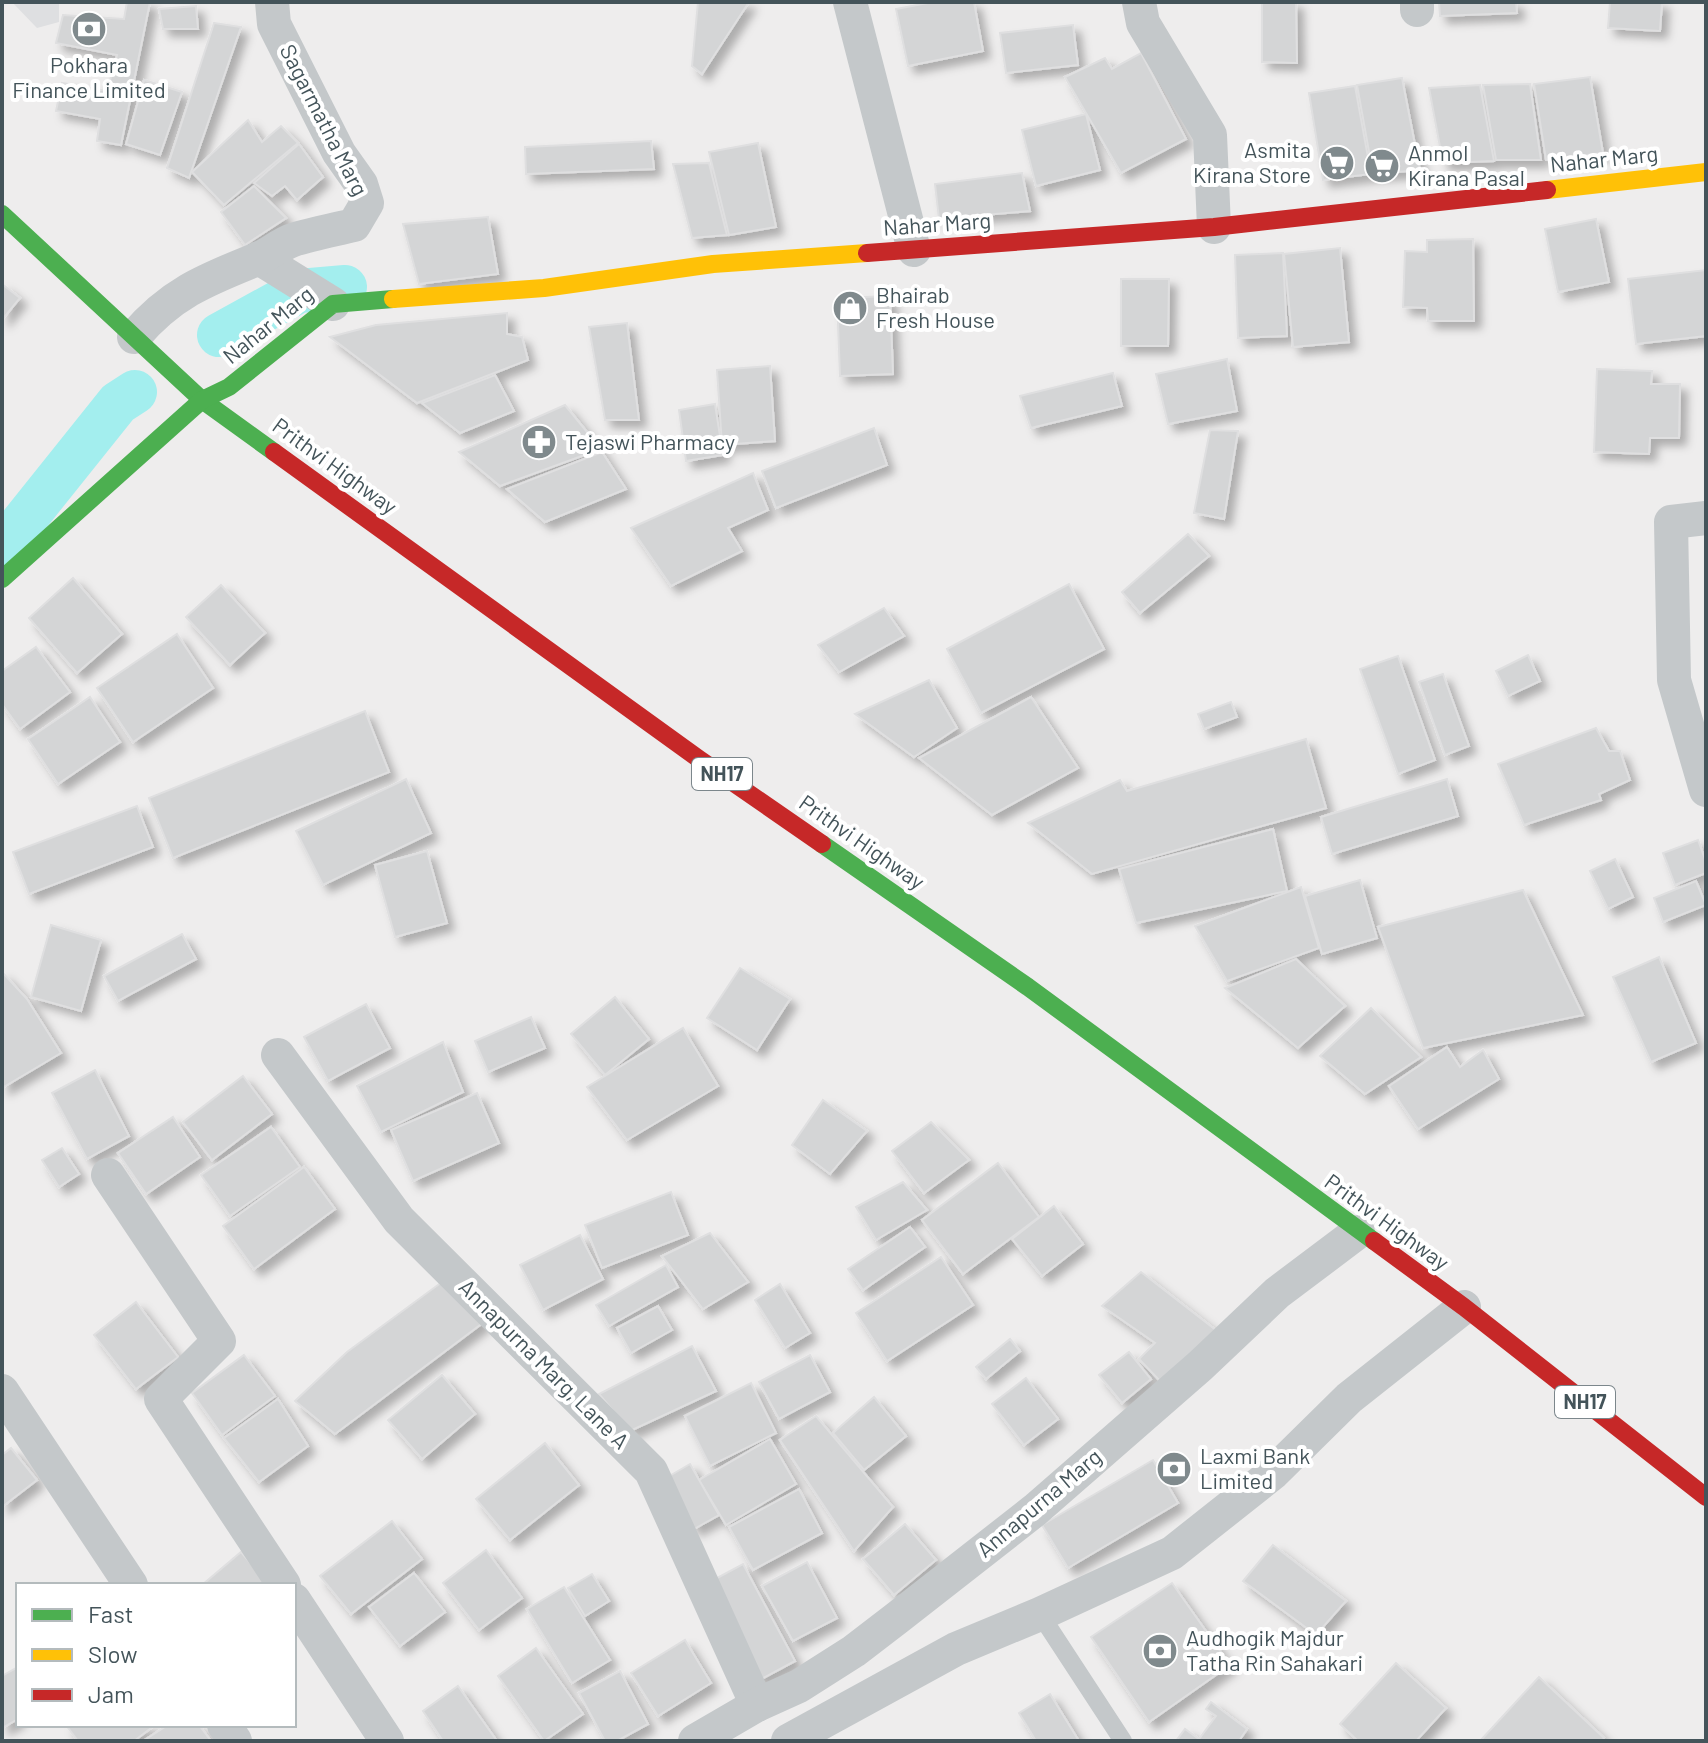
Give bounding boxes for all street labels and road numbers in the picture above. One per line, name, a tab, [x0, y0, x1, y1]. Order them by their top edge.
street label: Sagarmatha Marg	[276, 40, 374, 200]
street label: Nahar Marg	[1549, 139, 1659, 177]
street label: Nahar Marg	[882, 206, 992, 240]
street label: Nahar Marg	[217, 280, 318, 368]
street label: Prithvi Highway	[268, 411, 403, 519]
road number: NH17	[692, 758, 752, 790]
street label: Prithvi Highway	[795, 788, 930, 894]
street label: Prithvi Highway	[1320, 1167, 1455, 1275]
street label: Annapurna Marg, Lane A	[454, 1273, 635, 1454]
road number: NH17	[1555, 1386, 1615, 1418]
street label: Annapurna Marg	[971, 1443, 1106, 1562]

